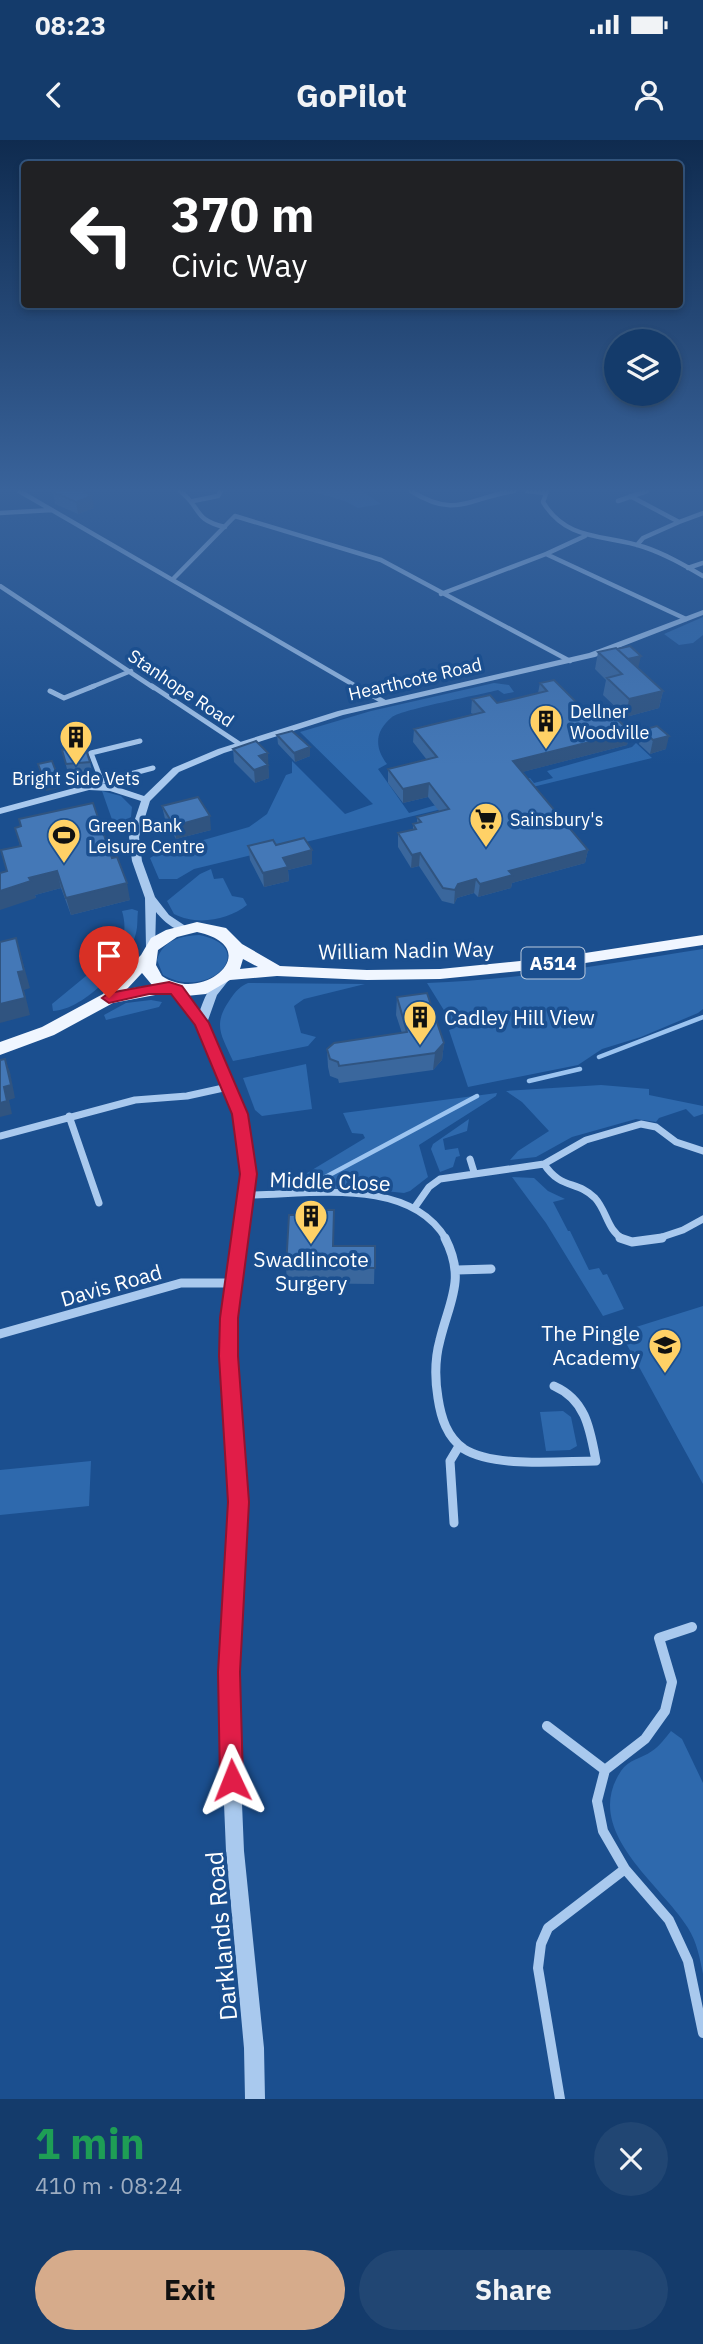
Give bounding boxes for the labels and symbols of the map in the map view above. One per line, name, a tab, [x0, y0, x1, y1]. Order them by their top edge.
street label: Stanhope Road	[124, 644, 238, 732]
street label: Hearthcote Road	[346, 652, 484, 706]
place label: Dellner Woodville	[570, 700, 649, 744]
building icon: Dellner Woodville	[527, 702, 565, 751]
building icon: Bright Side Vets	[57, 718, 95, 767]
place label: Bright Side Vets	[12, 767, 140, 790]
supermarket icon: Sainsbury's	[467, 800, 505, 849]
place label: Sainsbury's	[510, 808, 603, 831]
place label: Green Bank Leisure Centre	[88, 814, 205, 858]
sports icon: Green Bank Leisure Centre	[45, 816, 83, 865]
pin	[79, 926, 139, 998]
street label: William Nadin Way	[318, 934, 494, 966]
road number: A514	[522, 948, 584, 978]
building icon: Cadley Hill View	[401, 998, 439, 1047]
place label: Cadley Hill View	[444, 1003, 595, 1031]
street label: Middle Close	[269, 1165, 391, 1197]
building icon: Swadlincote Surgery	[292, 1197, 330, 1246]
place label: Swadlincote Surgery	[253, 1245, 369, 1297]
street label: Davis Road	[57, 1257, 165, 1313]
place label: The Pingle Academy	[541, 1319, 641, 1371]
school or university icon: The Pingle Academy	[646, 1326, 684, 1375]
position arrow	[195, 1743, 269, 1817]
street label: Darklands Road	[198, 1850, 244, 2022]

